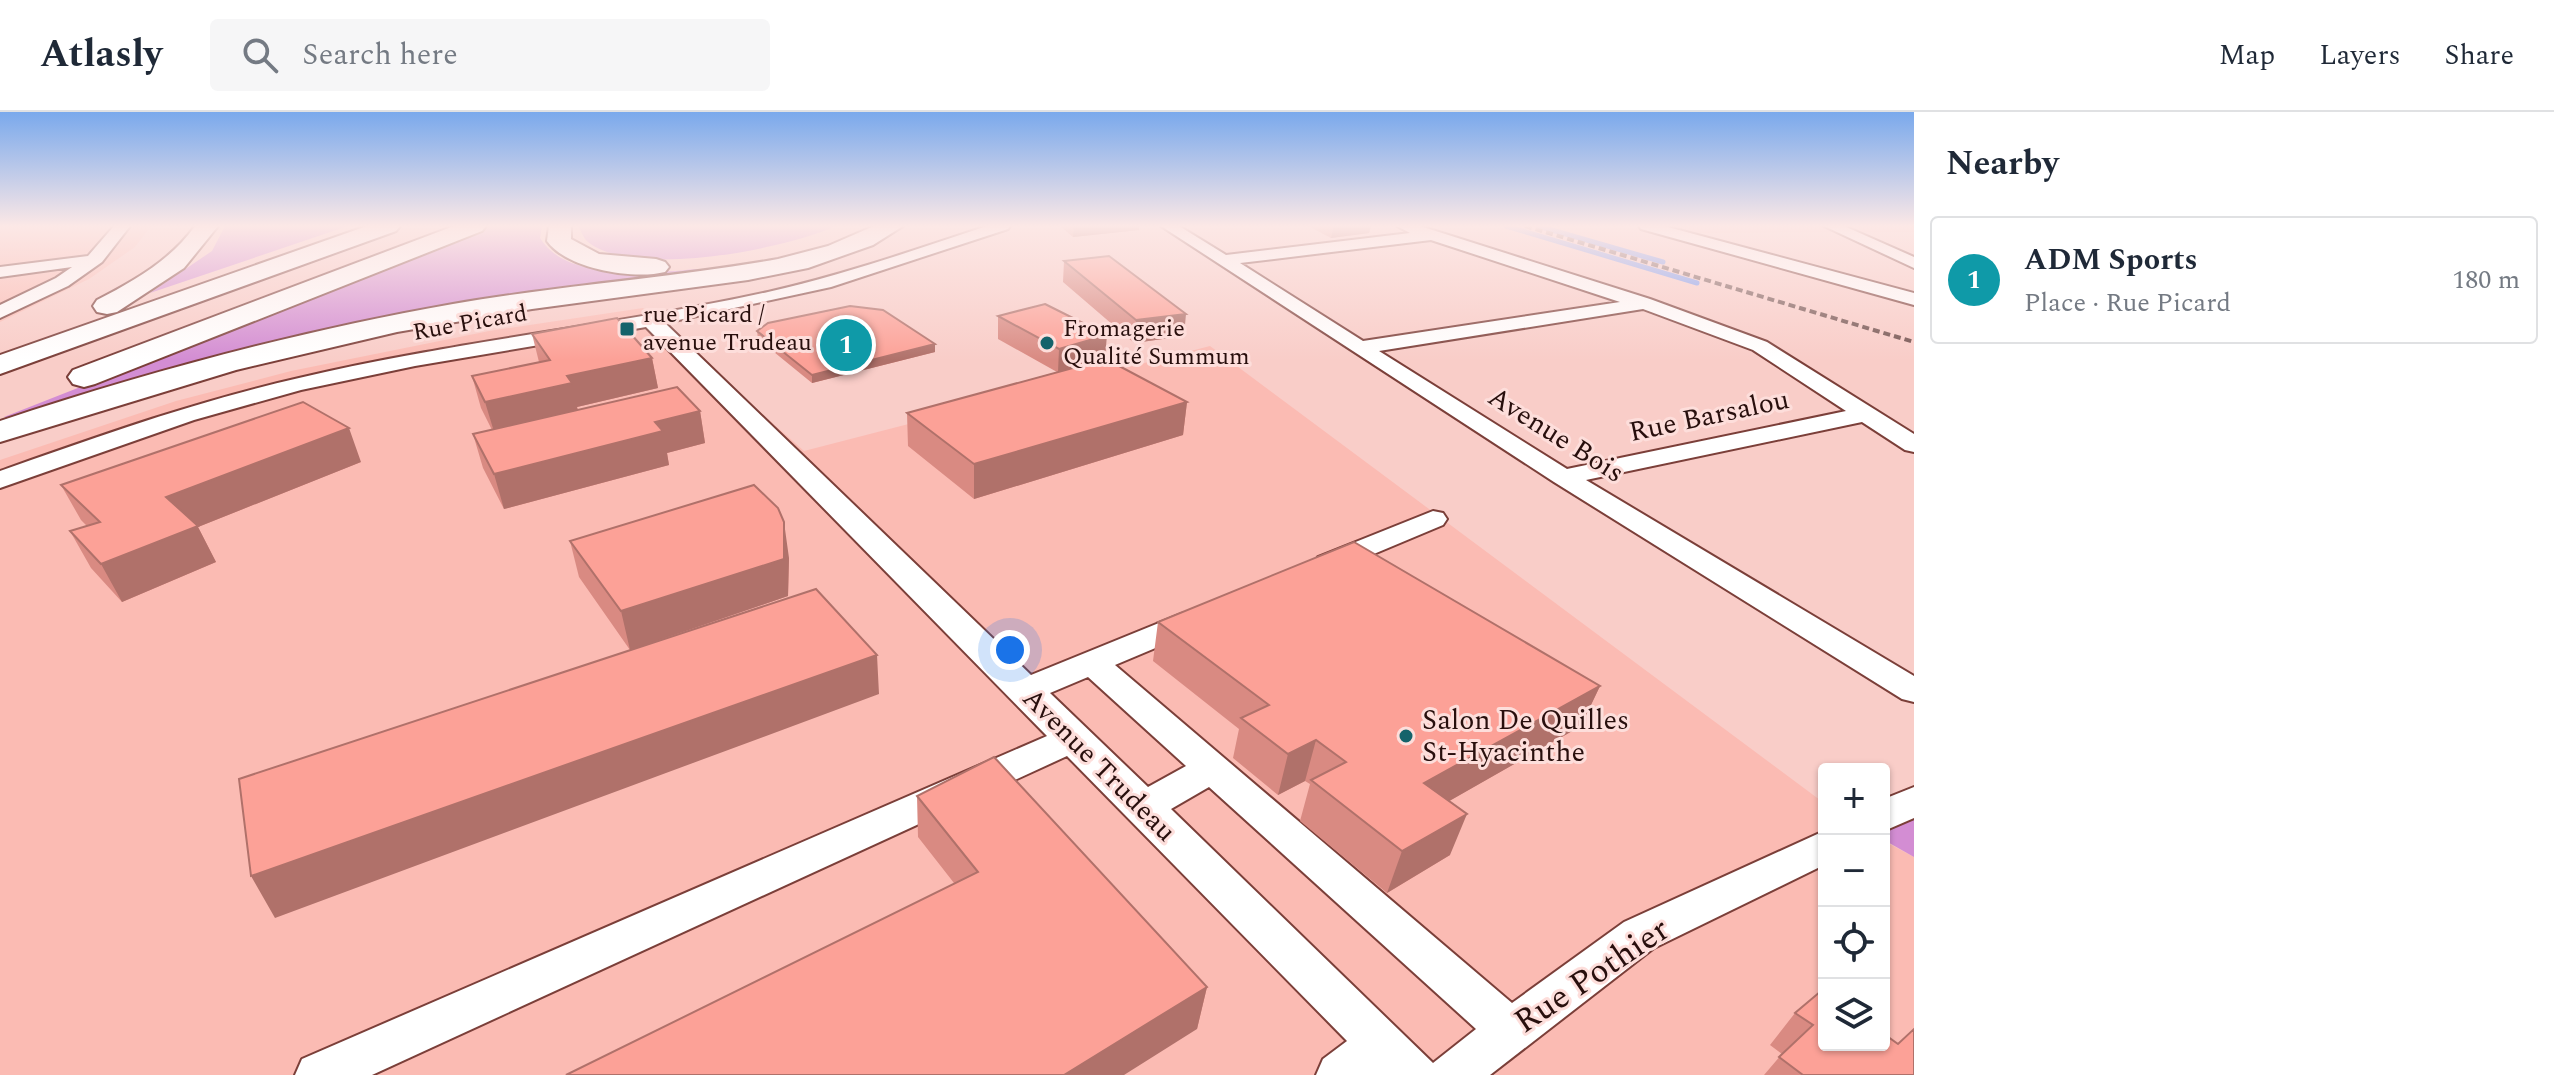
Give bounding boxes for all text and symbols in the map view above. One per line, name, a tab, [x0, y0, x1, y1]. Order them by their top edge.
search box	[210, 19, 770, 91]
text: Atlasly	[40, 26, 162, 84]
text: Search here	[302, 32, 458, 78]
icon: search	[238, 33, 282, 77]
text: Map	[2219, 34, 2275, 77]
text: Layers	[2319, 34, 2401, 77]
text: Share	[2445, 34, 2514, 77]
text: Nearby	[1946, 138, 2059, 190]
text: ADM Sports	[2024, 237, 2198, 283]
text: 1	[1967, 260, 1981, 300]
text: 180 m	[2452, 260, 2520, 300]
text: Place · Rue Picard	[2024, 283, 2231, 323]
street label: Rue Picard	[410, 295, 530, 351]
place label: rue Picard / avenue Trudeau	[643, 297, 812, 361]
place label: Fromagerie Qualité Summum	[1063, 311, 1250, 375]
pin: 1	[820, 315, 872, 375]
marker: rue Picard / avenue Trudeau	[618, 320, 636, 338]
marker: Fromagerie Qualité Summum	[1038, 334, 1056, 352]
street label: Avenue Bois	[1479, 376, 1633, 494]
street label: Rue Barsalou	[1625, 378, 1793, 454]
your location	[990, 630, 1030, 670]
street label: Avenue Trudeau	[1012, 678, 1186, 852]
place label: Salon De Quilles St-Hyacinthe	[1422, 699, 1629, 774]
marker: Salon De Quilles St-Hyacinthe	[1397, 727, 1415, 745]
map controls	[1818, 763, 1890, 1051]
button: +	[1818, 763, 1890, 835]
button: −	[1818, 835, 1890, 907]
street label: Rue Pothier	[1504, 905, 1680, 1047]
button: locate	[1818, 907, 1890, 979]
button: layers	[1818, 979, 1890, 1051]

